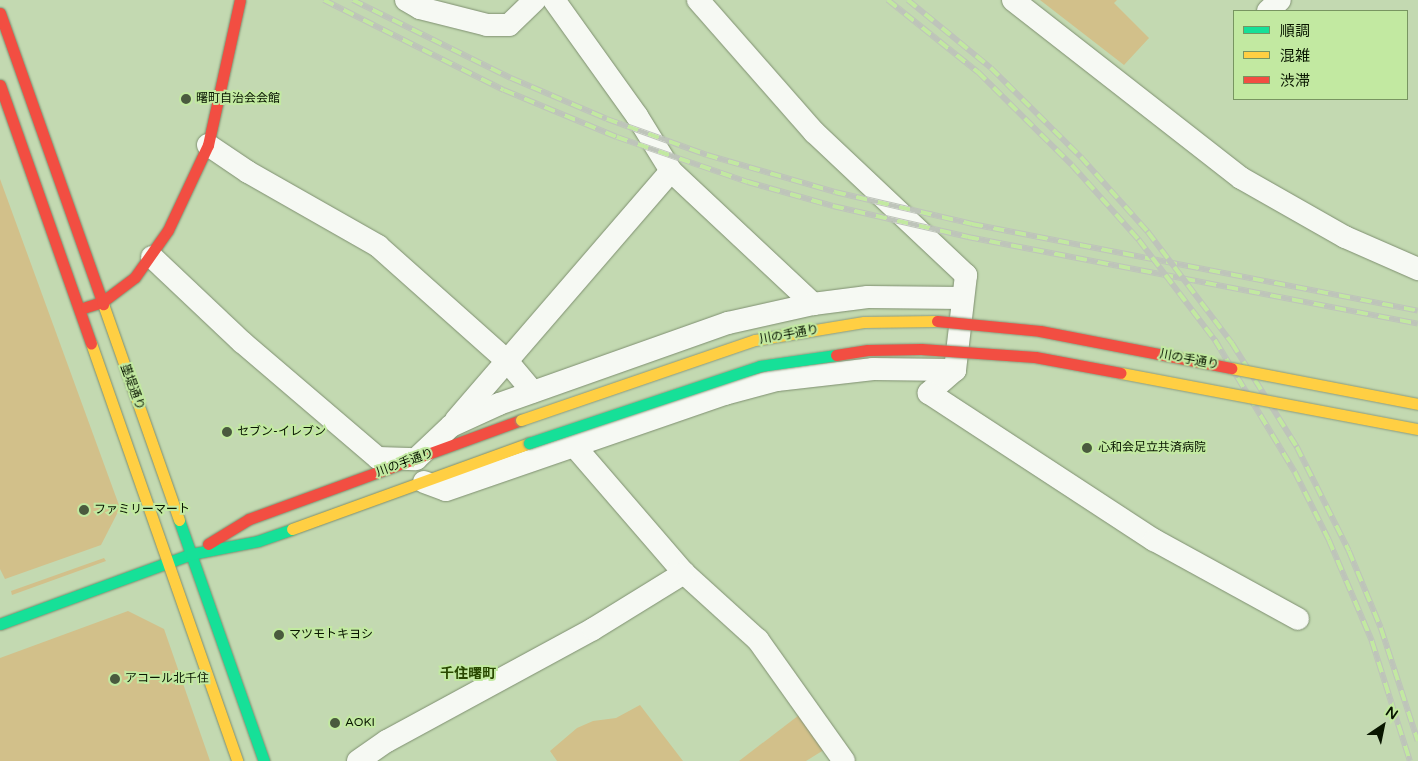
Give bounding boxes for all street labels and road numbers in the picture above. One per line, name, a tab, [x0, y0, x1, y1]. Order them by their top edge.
street label: 川の手通り	[758, 323, 820, 347]
street label: 川の手通り	[1158, 347, 1220, 373]
street label: 墨堤通り	[117, 362, 147, 412]
street label: 川の手通り	[374, 446, 436, 480]

